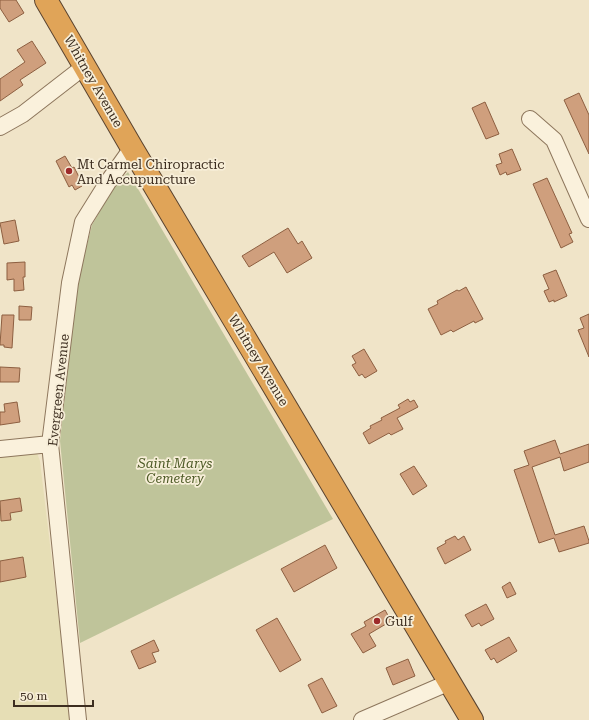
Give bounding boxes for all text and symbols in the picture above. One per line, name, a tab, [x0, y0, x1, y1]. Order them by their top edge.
street label: Whitney Avenue	[61, 33, 126, 130]
place label: Mt Carmel Chiropractic And Accupuncture	[77, 157, 225, 187]
marker: Mt Carmel Chiropractic And Accupuncture	[64, 166, 74, 176]
street label: Whitney Avenue	[225, 312, 292, 409]
street label: Evergreen Avenue	[45, 333, 72, 447]
park label: Saint Marys Cemetery	[137, 456, 212, 486]
place label: Gulf	[385, 614, 414, 629]
marker: Gulf	[372, 616, 382, 626]
scale bar	[14, 682, 93, 708]
text: 50 m	[20, 689, 47, 703]

